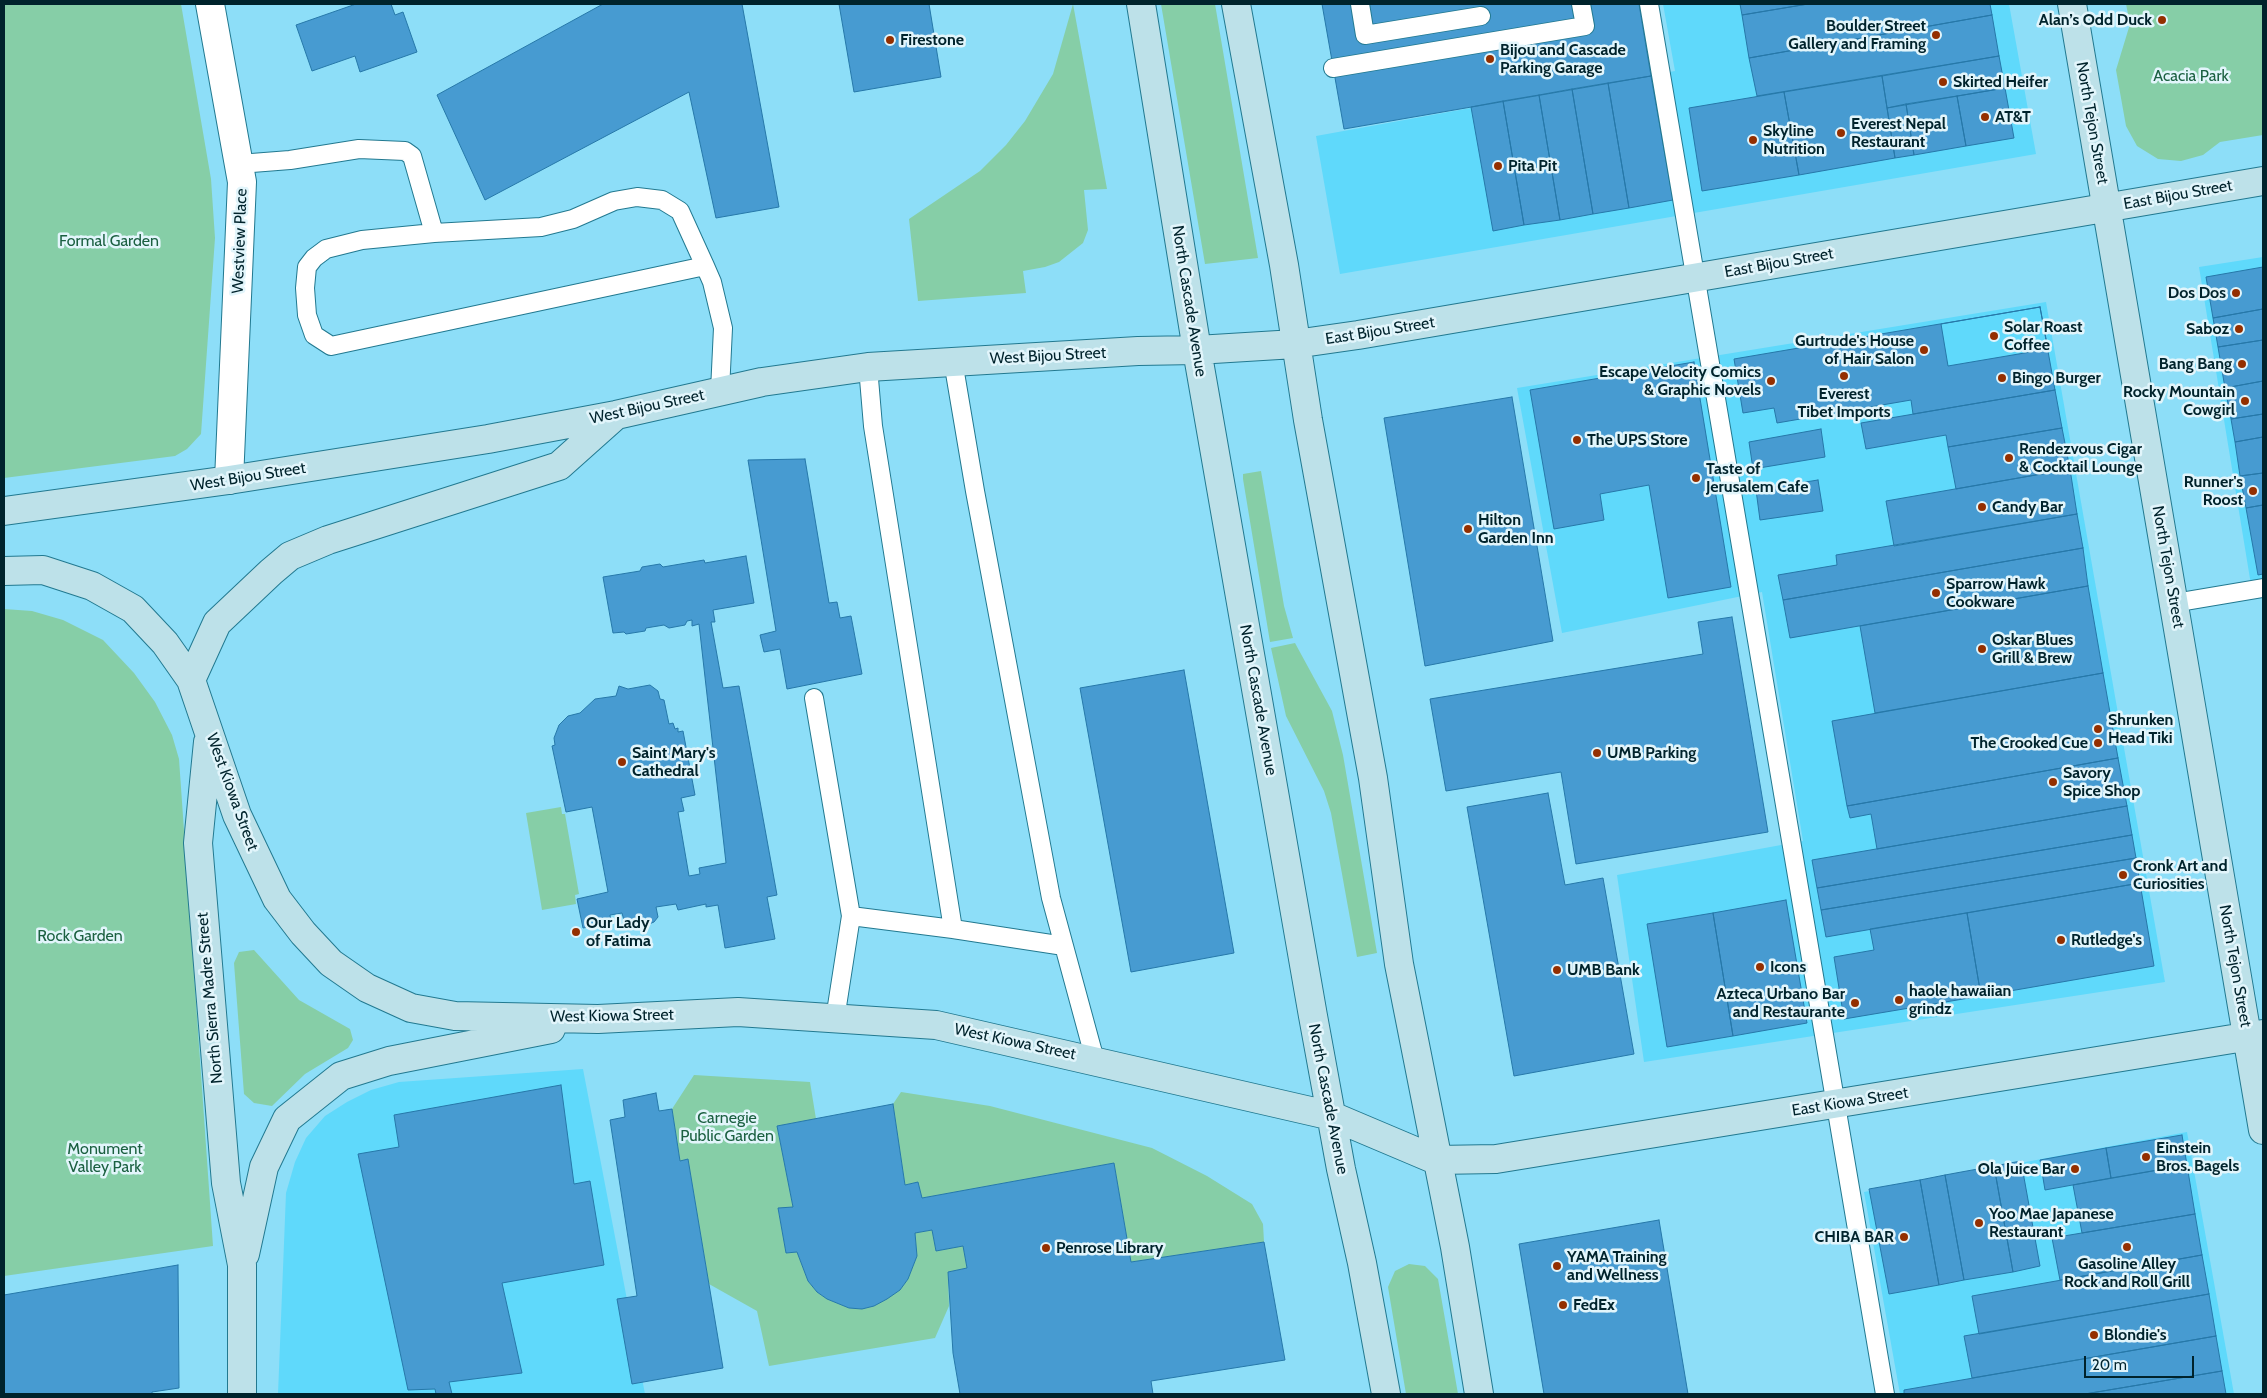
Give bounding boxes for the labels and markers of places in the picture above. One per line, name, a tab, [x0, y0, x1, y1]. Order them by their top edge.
place label: Alan’s Odd Duck	[2039, 10, 2152, 30]
marker: Alan’s Odd Duck	[2156, 14, 2168, 26]
place label: Boulder Street Gallery and Framing	[1788, 16, 1926, 54]
marker: Boulder Street Gallery and Framing	[1930, 29, 1942, 41]
place label: Firestone	[900, 30, 964, 50]
marker: Firestone	[884, 34, 896, 46]
place label: Bijou and Cascade Parking Garage	[1500, 40, 1626, 78]
marker: Bijou and Cascade Parking Garage	[1484, 53, 1496, 65]
place label: Skirted Heifer	[1953, 72, 2048, 92]
marker: Skirted Heifer	[1937, 76, 1949, 88]
place label: AT&T	[1995, 107, 2031, 127]
marker: AT&T	[1979, 111, 1991, 123]
place label: Everest Nepal Restaurant	[1851, 114, 1946, 152]
place label: Skyline Nutrition	[1763, 121, 1825, 159]
marker: Everest Nepal Restaurant	[1835, 127, 1847, 139]
marker: Skyline Nutrition	[1747, 134, 1759, 146]
place label: Pita Pit	[1508, 156, 1557, 176]
marker: Pita Pit	[1492, 160, 1504, 172]
place label: Dos Dos	[2168, 283, 2226, 303]
marker: Dos Dos	[2230, 287, 2242, 299]
place label: Solar Roast Coffee	[2004, 317, 2083, 355]
place label: Saboz	[2186, 319, 2229, 339]
marker: Saboz	[2233, 323, 2245, 335]
marker: Solar Roast Coffee	[1988, 330, 2000, 342]
place label: Gurtrude's House of Hair Salon	[1795, 331, 1914, 369]
marker: Gurtrude's House of Hair Salon	[1918, 344, 1930, 356]
place label: Bang Bang	[2159, 354, 2232, 374]
marker: Bang Bang	[2236, 358, 2248, 370]
place label: Escape Velocity Comics & Graphic Novels	[1599, 362, 1761, 400]
place label: Bingo Burger	[2012, 368, 2101, 388]
marker: Everest Tibet Imports	[1838, 370, 1850, 382]
marker: Bingo Burger	[1996, 372, 2008, 384]
marker: Escape Velocity Comics & Graphic Novels	[1765, 375, 1777, 387]
place label: Rocky Mountain Cowgirl	[2123, 382, 2235, 420]
place label: Everest Tibet Imports	[1797, 384, 1891, 422]
marker: Rocky Mountain Cowgirl	[2239, 395, 2251, 407]
place label: The UPS Store	[1587, 430, 1687, 450]
marker: The UPS Store	[1571, 434, 1583, 446]
place label: Rendezvous Cigar & Cocktail Lounge	[2019, 439, 2142, 477]
marker: Rendezvous Cigar & Cocktail Lounge	[2003, 452, 2015, 464]
place label: Taste of Jerusalem Cafe	[1706, 459, 1808, 497]
marker: Taste of Jerusalem Cafe	[1690, 472, 1702, 484]
place label: Runner's Roost	[2184, 472, 2243, 510]
marker: Runner's Roost	[2247, 485, 2259, 497]
place label: Candy Bar	[1992, 497, 2063, 517]
marker: Candy Bar	[1976, 501, 1988, 513]
place label: Hilton Garden Inn	[1478, 510, 1554, 548]
marker: Hilton Garden Inn	[1462, 523, 1474, 535]
place label: Sparrow Hawk Cookware	[1946, 574, 2046, 612]
marker: Sparrow Hawk Cookware	[1930, 587, 1942, 599]
place label: Oskar Blues Grill & Brew	[1992, 630, 2073, 668]
marker: Oskar Blues Grill & Brew	[1976, 643, 1988, 655]
place label: Shrunken Head Tiki	[2108, 710, 2173, 748]
marker: Shrunken Head Tiki	[2092, 723, 2104, 735]
place label: The Crooked Cue	[1970, 733, 2088, 753]
marker: The Crooked Cue	[2092, 737, 2104, 749]
place label: Saint Mary's Cathedral	[632, 743, 716, 781]
place label: UMB Parking	[1607, 743, 1696, 763]
marker: UMB Parking	[1591, 747, 1603, 759]
marker: Saint Mary's Cathedral	[616, 756, 628, 768]
place label: Savory Spice Shop	[2063, 763, 2141, 801]
marker: Savory Spice Shop	[2047, 776, 2059, 788]
place label: Cronk Art and Curiosities	[2133, 856, 2228, 894]
marker: Cronk Art and Curiosities	[2117, 869, 2129, 881]
place label: Our Lady of Fatima	[586, 913, 651, 951]
marker: Our Lady of Fatima	[570, 926, 582, 938]
place label: Rutledge's	[2071, 930, 2142, 950]
marker: Rutledge's	[2055, 934, 2067, 946]
place label: Icons	[1770, 957, 1806, 977]
place label: UMB Bank	[1567, 960, 1640, 980]
marker: Icons	[1754, 961, 1766, 973]
marker: UMB Bank	[1551, 964, 1563, 976]
place label: haole hawaiian grindz	[1909, 981, 2011, 1019]
place label: Azteca Urbano Bar and Restaurante	[1716, 984, 1845, 1022]
marker: haole hawaiian grindz	[1893, 994, 1905, 1006]
marker: Azteca Urbano Bar and Restaurante	[1849, 997, 1861, 1009]
place label: Einstein Bros. Bagels	[2156, 1138, 2239, 1176]
marker: Einstein Bros. Bagels	[2140, 1151, 2152, 1163]
place label: Ola Juice Bar	[1978, 1159, 2065, 1179]
marker: Ola Juice Bar	[2069, 1163, 2081, 1175]
place label: Yoo Mae Japanese Restaurant	[1989, 1204, 2114, 1242]
marker: Yoo Mae Japanese Restaurant	[1973, 1217, 1985, 1229]
place label: CHIBA BAR	[1814, 1227, 1894, 1247]
marker: CHIBA BAR	[1898, 1231, 1910, 1243]
place label: Penrose Library	[1056, 1238, 1163, 1258]
marker: Gasoline Alley Rock and Roll Grill	[2121, 1241, 2133, 1253]
marker: Penrose Library	[1040, 1242, 1052, 1254]
place label: YAMA Training and Wellness	[1567, 1247, 1667, 1285]
place label: Gasoline Alley Rock and Roll Grill	[2064, 1254, 2190, 1292]
marker: YAMA Training and Wellness	[1551, 1260, 1563, 1272]
place label: FedEx	[1573, 1295, 1615, 1315]
marker: FedEx	[1557, 1299, 1569, 1311]
place label: Blondie's	[2104, 1325, 2167, 1345]
marker: Blondie's	[2088, 1329, 2100, 1341]

